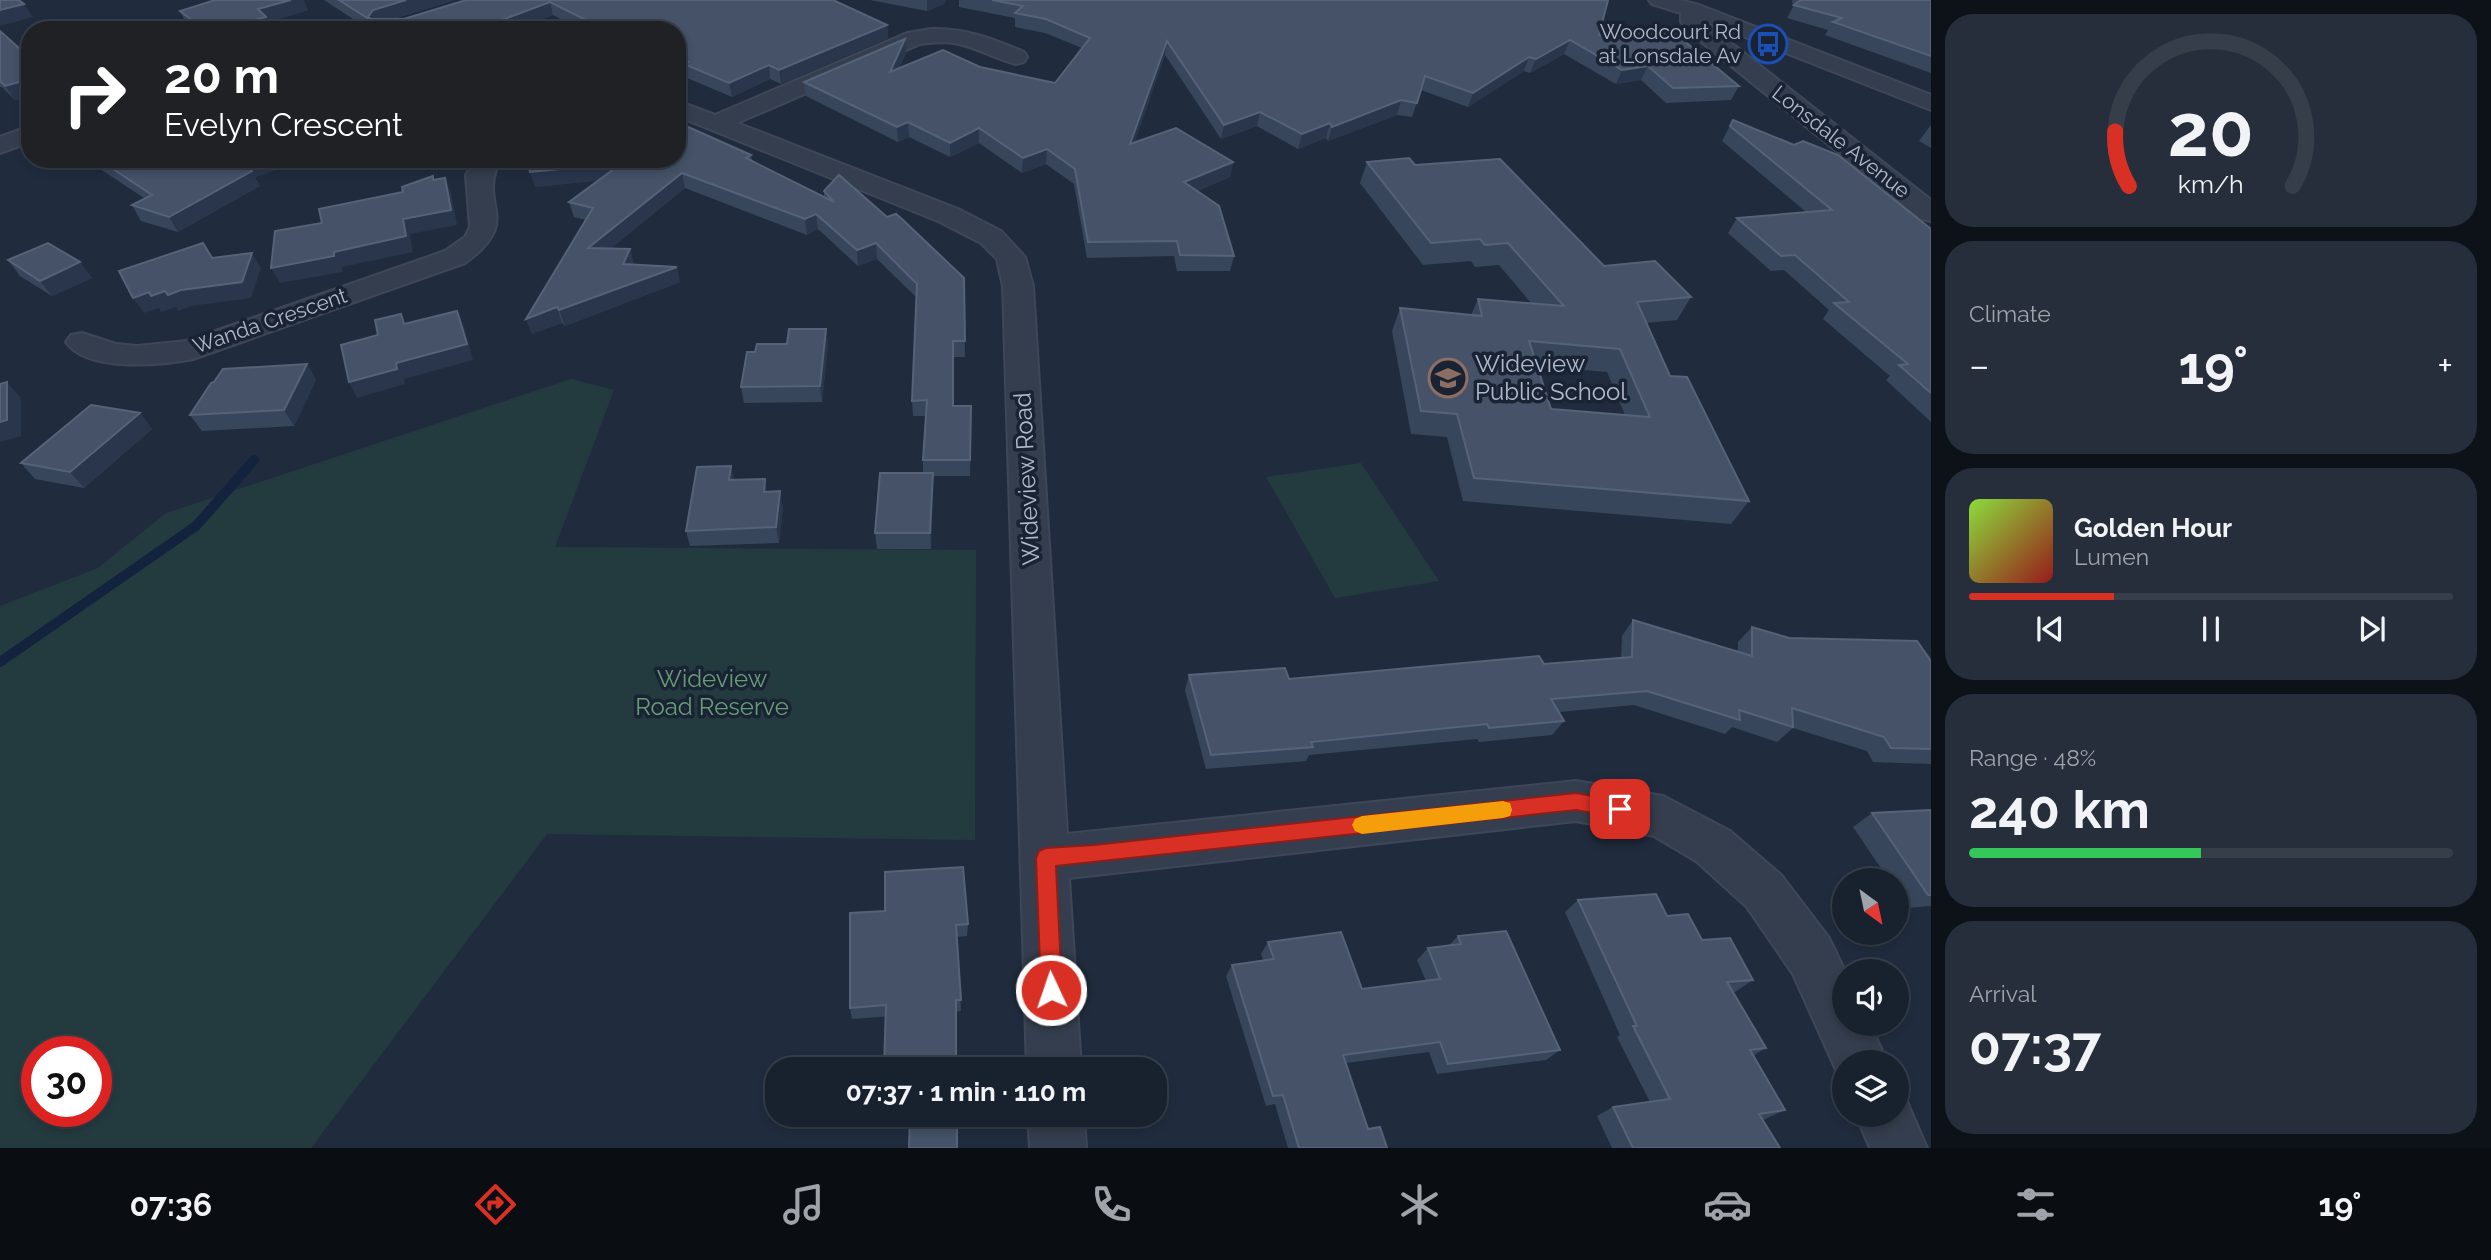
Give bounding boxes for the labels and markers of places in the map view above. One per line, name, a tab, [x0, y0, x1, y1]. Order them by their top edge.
place label: Woodcourt Rd at Lonsdale Av	[1598, 19, 1741, 68]
bus stop icon: Woodcourt Rd at Lonsdale Av	[1747, 23, 1789, 65]
place label: Wideview Public School	[1475, 349, 1627, 406]
school or university icon: Wideview Public School	[1427, 357, 1469, 399]
pin	[1590, 779, 1650, 839]

